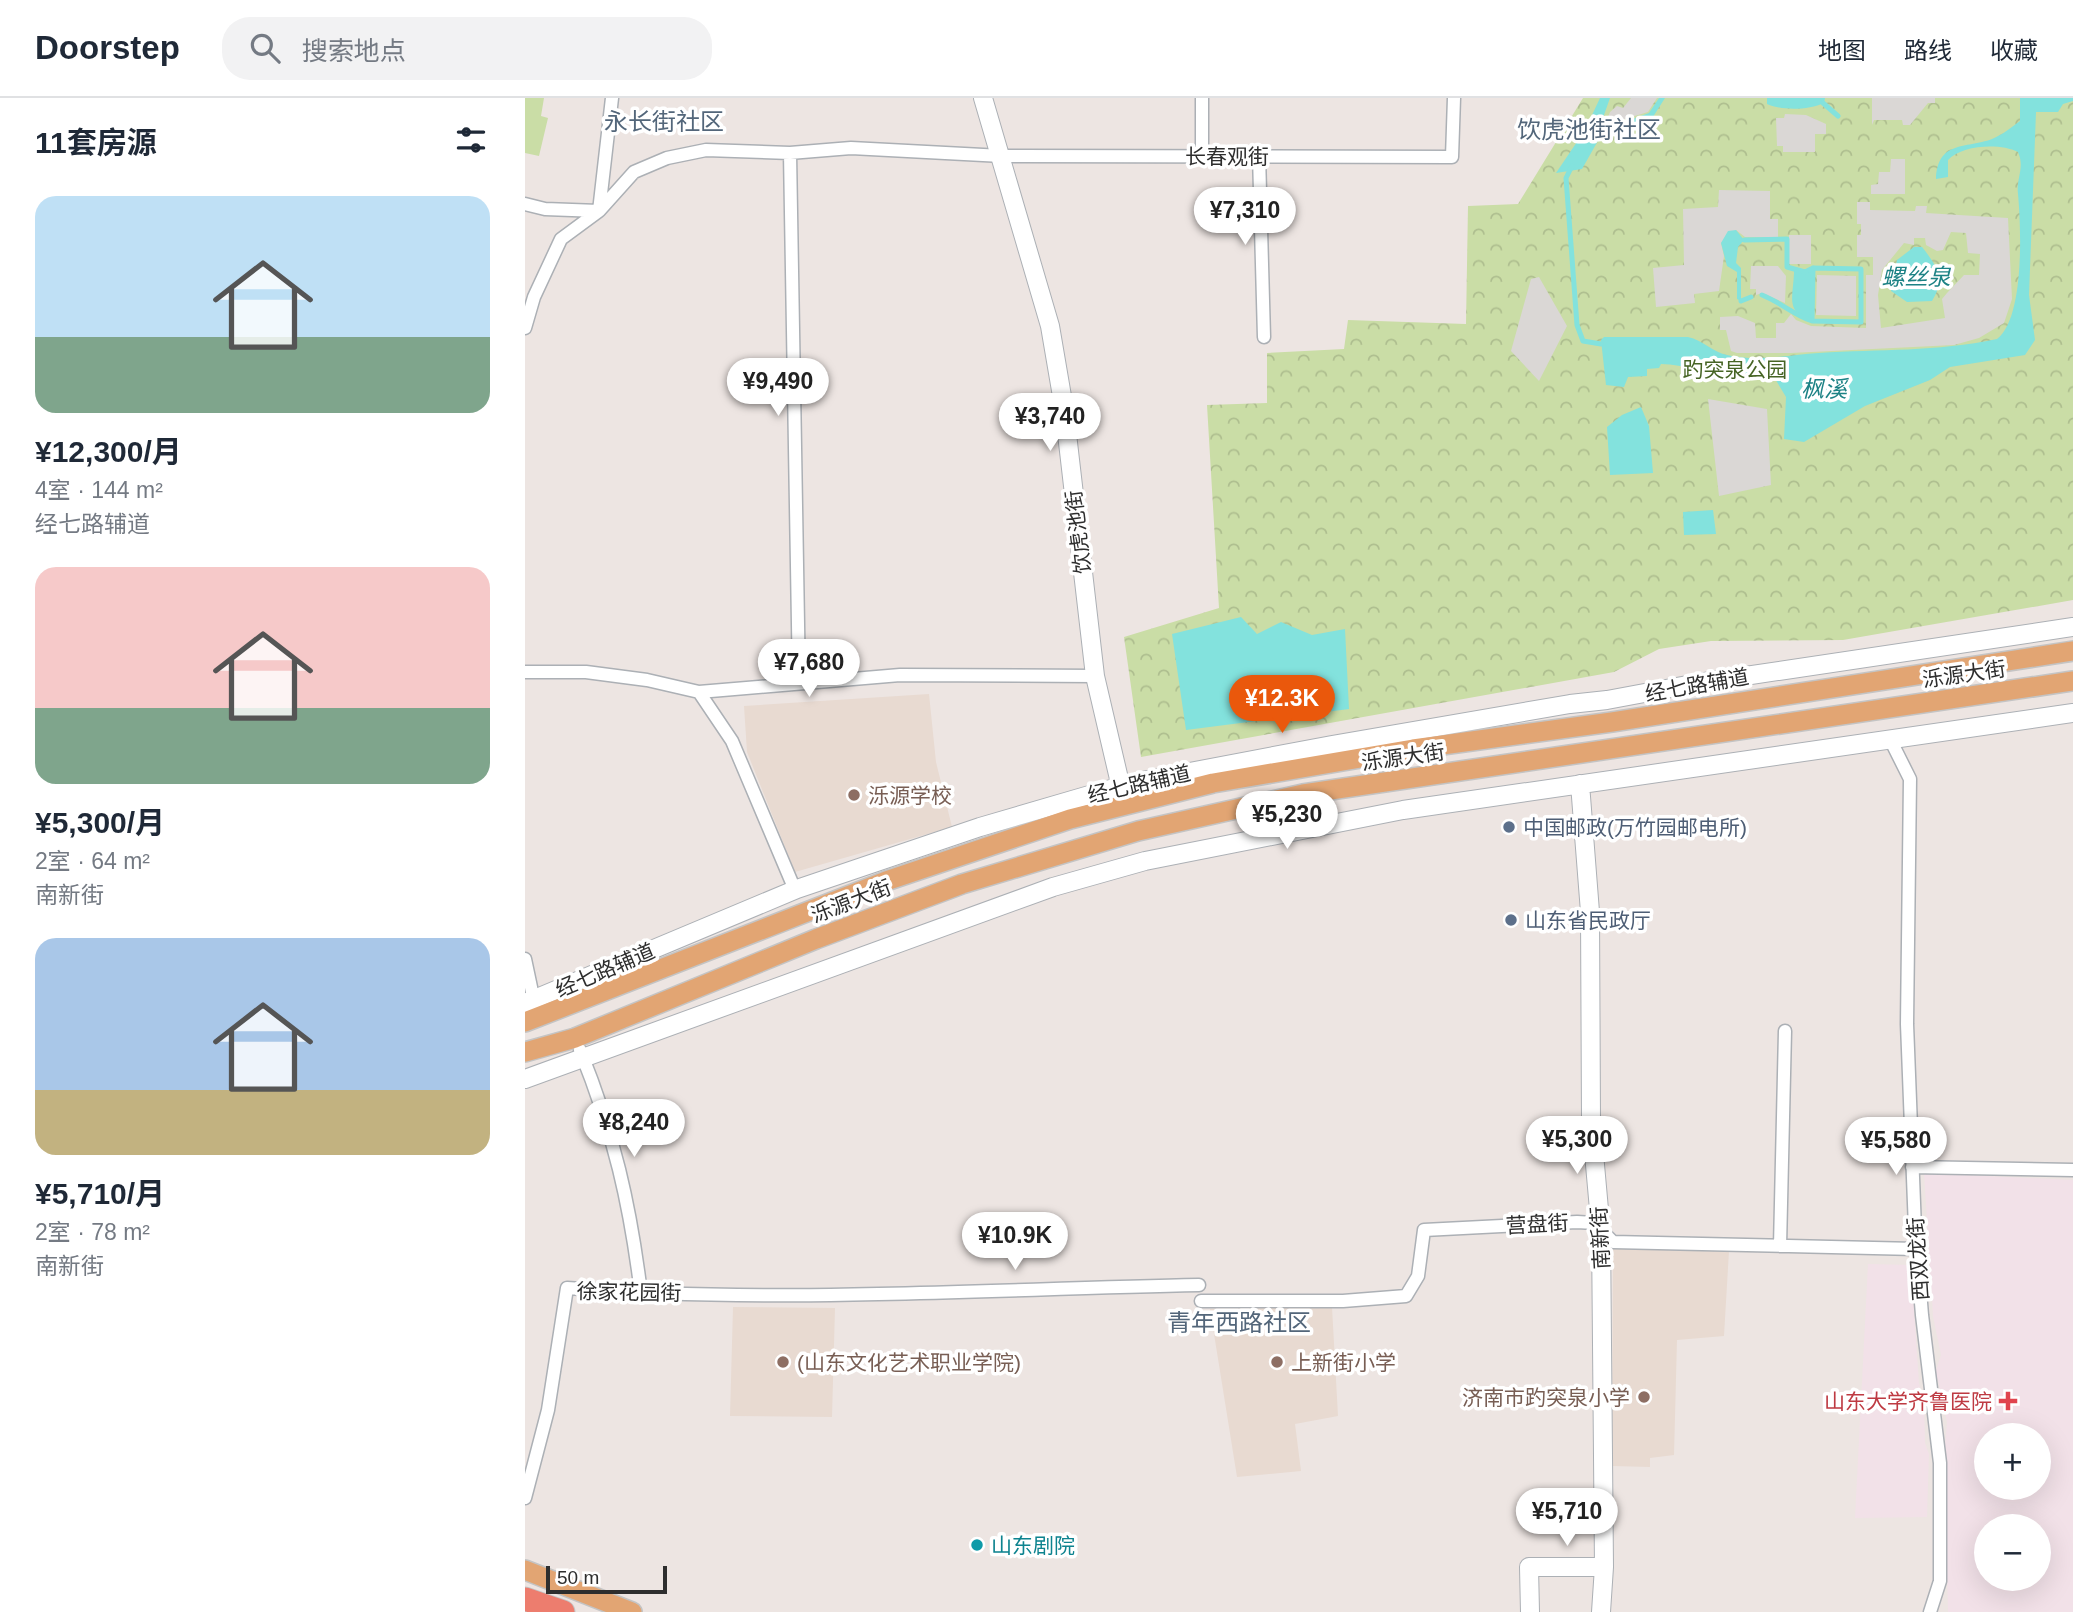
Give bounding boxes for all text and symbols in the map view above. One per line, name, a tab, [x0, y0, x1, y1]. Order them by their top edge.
search box	[222, 17, 712, 80]
text: Doorstep	[35, 29, 180, 66]
icon: search	[246, 29, 284, 67]
text: 搜索地点	[302, 36, 406, 66]
text: 地图	[1818, 37, 1866, 64]
text: 路线	[1904, 37, 1952, 64]
text: 收藏	[1990, 37, 2038, 64]
district label: 永长街社区	[604, 108, 724, 135]
district label: 饮虎池街社区	[1517, 116, 1661, 143]
icon: filters	[452, 121, 490, 159]
text: 11套房源	[35, 126, 157, 159]
street label: 长春观街	[1185, 145, 1269, 168]
pin: ¥7,310	[1188, 188, 1302, 247]
text: ¥7,310	[1210, 197, 1280, 223]
icon: home	[200, 242, 326, 368]
water label: 螺丝泉	[1882, 264, 1952, 290]
pin: ¥9,490	[721, 358, 835, 418]
park label: 趵突泉公园	[1683, 358, 1788, 381]
text: ¥9,490	[743, 368, 813, 394]
water label: 枫溪	[1801, 376, 1850, 402]
pin: ¥3,740	[993, 394, 1107, 453]
text: ¥3,740	[1015, 403, 1085, 429]
text: ¥12,300/月	[35, 435, 182, 468]
text: 4室 · 144 m²	[35, 477, 163, 503]
street label: 饮虎池街	[1061, 489, 1095, 575]
text: 经七路辅道	[35, 511, 150, 537]
icon: home	[200, 613, 326, 739]
pin: ¥7,680	[752, 640, 866, 699]
text: ¥7,680	[774, 649, 844, 675]
street label: 泺源大街	[1921, 657, 2007, 691]
street label: 经七路辅道	[1643, 665, 1751, 705]
pin: ¥12.3K	[1225, 676, 1339, 735]
text: ¥12.3K	[1245, 685, 1319, 711]
street label: 泺源大街	[1360, 740, 1446, 774]
street label: 经七路辅道	[1085, 761, 1193, 807]
place label: 泺源学校	[868, 784, 952, 807]
marker: 泺源学校	[846, 787, 862, 803]
pin: ¥5,230	[1230, 792, 1344, 851]
text: ¥5,230	[1252, 801, 1322, 827]
text: ¥5,300/月	[35, 806, 165, 839]
place label: 中国邮政(万竹园邮电所)	[1523, 816, 1747, 839]
marker: 中国邮政(万竹园邮电所)	[1501, 819, 1517, 835]
text: 2室 · 64 m²	[35, 848, 150, 874]
street label: 泺源大街	[808, 875, 894, 927]
text: 南新街	[35, 882, 104, 908]
place label: 山东省民政厅	[1525, 909, 1651, 932]
marker: 山东省民政厅	[1503, 912, 1519, 928]
street label: 经七路辅道	[552, 939, 658, 1001]
icon: home	[200, 984, 326, 1110]
pin: ¥8,240	[577, 1100, 691, 1159]
text: ¥8,240	[599, 1109, 669, 1135]
pin: ¥5,300	[1520, 1116, 1634, 1176]
pin: ¥5,580	[1839, 1118, 1953, 1177]
text: ¥5,300	[1542, 1126, 1612, 1152]
text: ¥5,580	[1861, 1127, 1931, 1153]
text: ¥5,710/月	[35, 1177, 165, 1210]
street label: 南新街	[1587, 1206, 1613, 1270]
street label: 营盘街	[1505, 1211, 1569, 1237]
pin: ¥10.9K	[958, 1212, 1072, 1272]
street label: 西双龙街	[1904, 1216, 1932, 1302]
text: 2室 · 78 m²	[35, 1219, 150, 1245]
text: ¥10.9K	[978, 1222, 1052, 1248]
text: 南新街	[35, 1253, 104, 1279]
street label: 徐家花园街	[576, 1280, 682, 1304]
district label: 青年西路社区	[1167, 1309, 1311, 1336]
place label: (山东文化艺术职业学院)	[797, 1351, 1021, 1374]
place label: 上新街小学	[1291, 1351, 1396, 1374]
marker: (山东文化艺术职业学院)	[775, 1354, 791, 1370]
marker: 上新街小学	[1269, 1354, 1285, 1370]
place label: 济南市趵突泉小学	[1462, 1386, 1630, 1409]
marker: 济南市趵突泉小学	[1636, 1389, 1652, 1405]
place label: 山东大学齐鲁医院	[1824, 1390, 1992, 1413]
marker: 山东大学齐鲁医院	[1998, 1391, 2018, 1411]
map controls	[1974, 1423, 2051, 1591]
button: +	[1974, 1423, 2051, 1500]
pin: ¥5,710	[1510, 1488, 1624, 1548]
text: ¥5,710	[1532, 1498, 1602, 1524]
button: −	[1974, 1514, 2051, 1591]
place label: 山东剧院	[991, 1534, 1075, 1557]
marker: 山东剧院	[969, 1537, 985, 1553]
scale bar	[546, 1563, 667, 1595]
text: 50 m	[557, 1567, 599, 1588]

